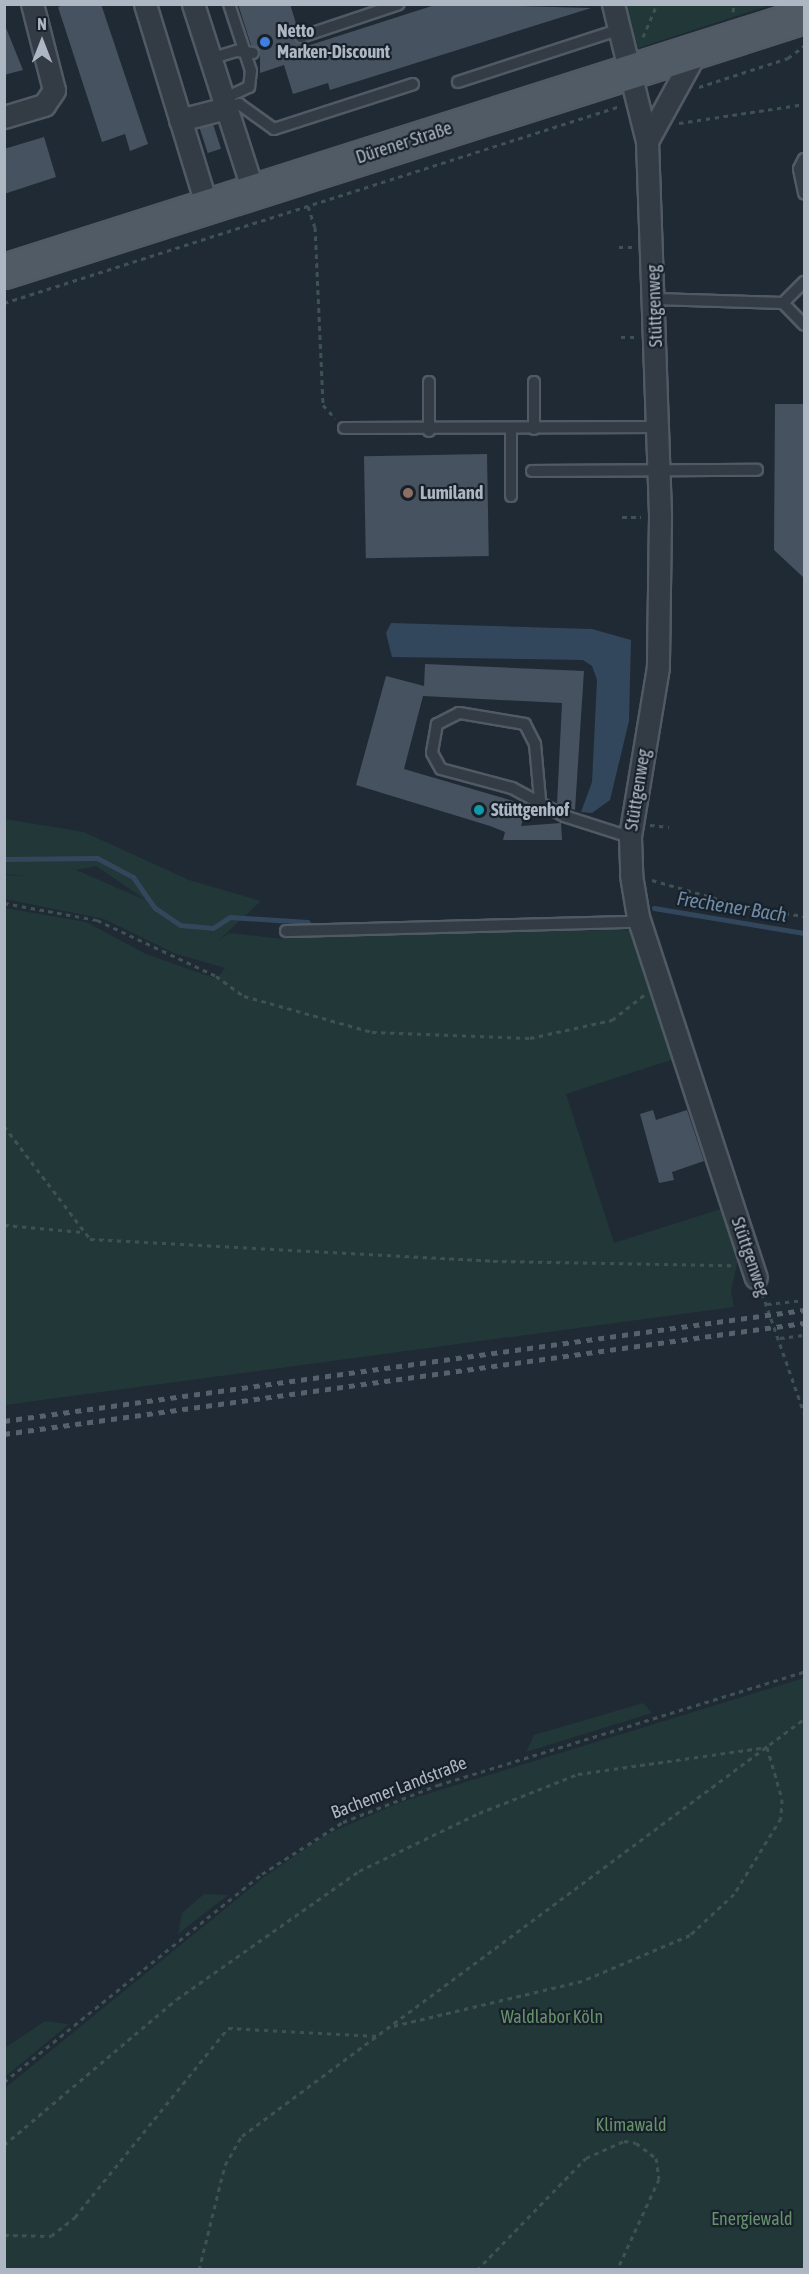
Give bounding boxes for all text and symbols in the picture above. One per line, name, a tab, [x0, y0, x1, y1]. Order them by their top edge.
north arrow	[12, 12, 72, 72]
text: N	[37, 15, 47, 33]
place label: Netto Marken-Discount	[277, 21, 390, 63]
marker: Netto Marken-Discount	[258, 35, 272, 49]
street label: Dürener Straße	[353, 117, 455, 169]
street label: Stüttgenweg	[643, 264, 667, 348]
place label: Lumiland	[420, 482, 483, 504]
marker: Lumiland	[401, 486, 415, 500]
street label: Stüttgenweg	[621, 748, 655, 832]
place label: Stüttgenhof	[491, 799, 569, 821]
marker: Stüttgenhof	[472, 803, 486, 817]
water label: Frechener Bach	[675, 885, 789, 927]
street label: Stüttgenweg	[726, 1214, 774, 1300]
street label: Bachemer Landstraße	[328, 1752, 470, 1824]
park label: Waldlabor Köln	[501, 2006, 603, 2028]
park label: Klimawald	[595, 2114, 667, 2136]
park label: Energiewald	[711, 2208, 793, 2230]

